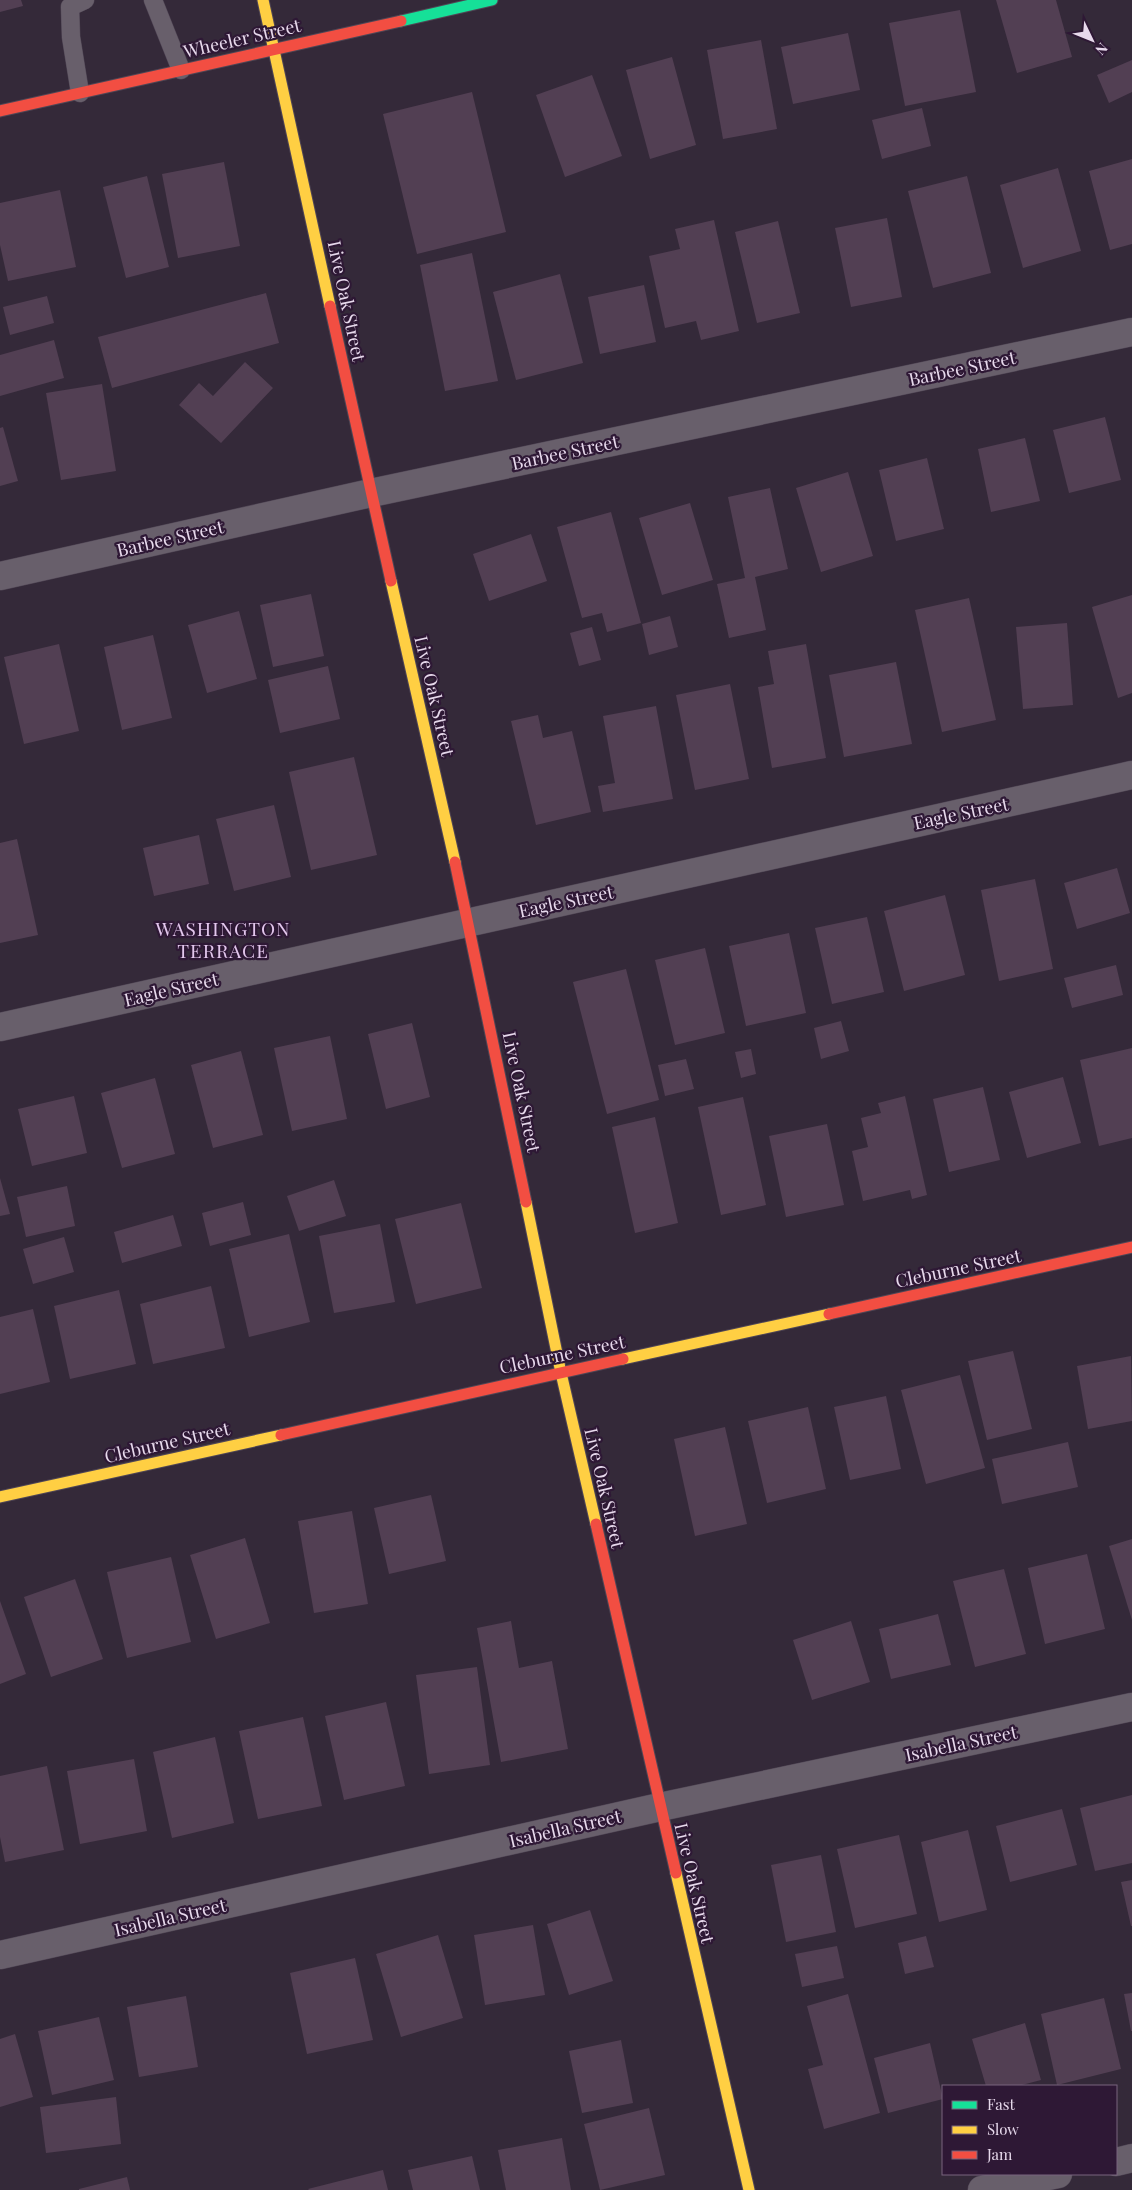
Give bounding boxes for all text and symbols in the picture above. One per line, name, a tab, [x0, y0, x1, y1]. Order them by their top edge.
street label: Wheeler Street	[180, 13, 304, 63]
north arrow	[1067, 15, 1117, 65]
text: N	[1091, 39, 1112, 59]
street label: Live Oak Street	[322, 238, 372, 364]
street label: Barbee Street	[906, 345, 1018, 391]
street label: Barbee Street	[509, 429, 621, 475]
street label: Barbee Street	[114, 514, 226, 562]
street label: Live Oak Street	[409, 633, 461, 759]
street label: Eagle Street	[911, 791, 1011, 835]
street label: Eagle Street	[516, 879, 616, 923]
district label: WASHINGTON TERRACE	[155, 915, 290, 963]
street label: Eagle Street	[121, 966, 221, 1012]
street label: Live Oak Street	[497, 1029, 547, 1155]
street label: Cleburne Street	[893, 1243, 1024, 1293]
street label: Cleburne Street	[497, 1329, 628, 1379]
street label: Cleburne Street	[102, 1416, 233, 1468]
street label: Live Oak Street	[579, 1425, 631, 1551]
street label: Isabella Street	[903, 1719, 1020, 1767]
street label: Isabella Street	[507, 1803, 624, 1853]
street label: Live Oak Street	[669, 1820, 721, 1946]
street label: Isabella Street	[112, 1892, 229, 1942]
legend	[942, 2085, 1117, 2175]
text: Fast	[987, 2094, 1016, 2114]
text: Slow	[987, 2119, 1019, 2139]
text: Jam	[986, 2144, 1013, 2164]

